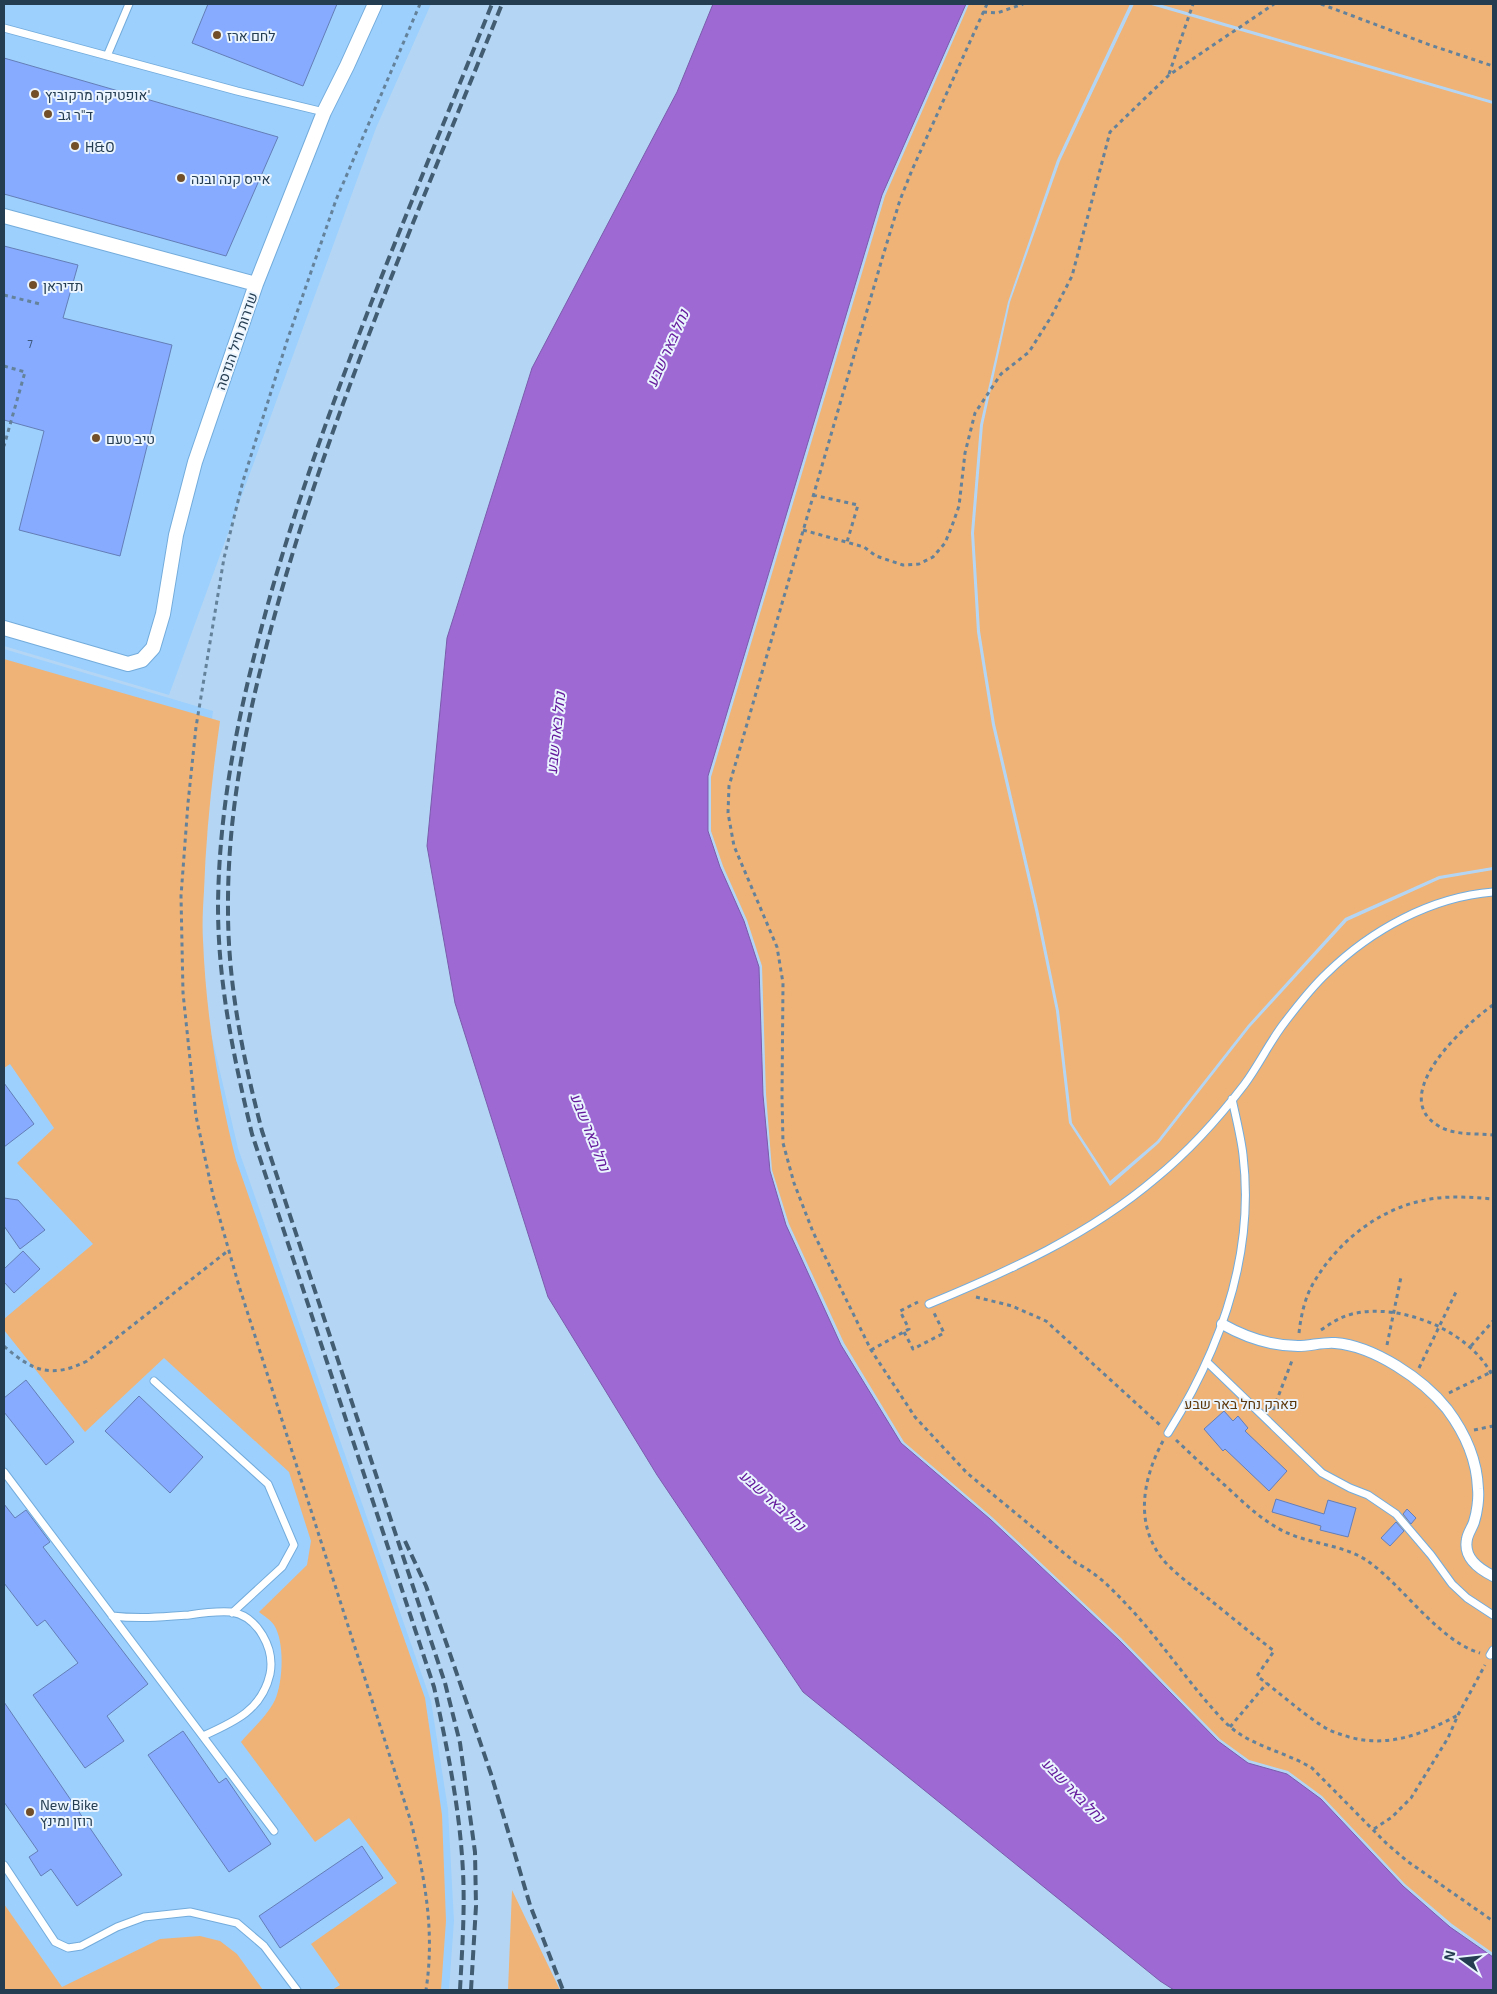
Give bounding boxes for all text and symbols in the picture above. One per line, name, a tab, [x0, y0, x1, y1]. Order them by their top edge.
place label: לחם ארז	[227, 27, 276, 44]
marker: לחם ארז	[211, 29, 223, 41]
place label: אופטיקה מרקוביץ'	[45, 86, 150, 103]
marker: אופטיקה מרקוביץ'	[29, 88, 41, 100]
place label: ד"ר גב	[58, 106, 93, 123]
marker: ד"ר גב	[42, 108, 54, 120]
place label: H&O	[85, 138, 115, 155]
marker: H&O	[69, 140, 81, 152]
place label: אייס קנה ובנה	[191, 170, 270, 187]
marker: אייס קנה ובנה	[175, 172, 187, 184]
place label: תדיראן	[43, 277, 83, 294]
marker: תדיראן	[27, 279, 39, 291]
street label: שדרות חיל הנדסה	[211, 290, 261, 392]
water label: נחל באר שבע	[642, 305, 693, 389]
house number: 7	[27, 337, 33, 350]
place label: טיב טעם	[106, 430, 155, 447]
marker: טיב טעם	[90, 432, 102, 444]
water label: נחל באר שבע	[542, 690, 568, 775]
water label: נחל באר שבע	[567, 1090, 615, 1175]
park label: פארק נחל באר שבע	[1184, 1395, 1298, 1412]
water label: נחל באר שבע	[736, 1466, 811, 1535]
water label: נחל באר שבע	[1039, 1754, 1110, 1827]
place label: New Bike רוזן ומינץ	[40, 1796, 98, 1829]
marker: New Bike רוזן ומינץ	[24, 1806, 36, 1818]
north arrow	[1437, 1934, 1487, 1984]
text: N	[1439, 1948, 1458, 1963]

